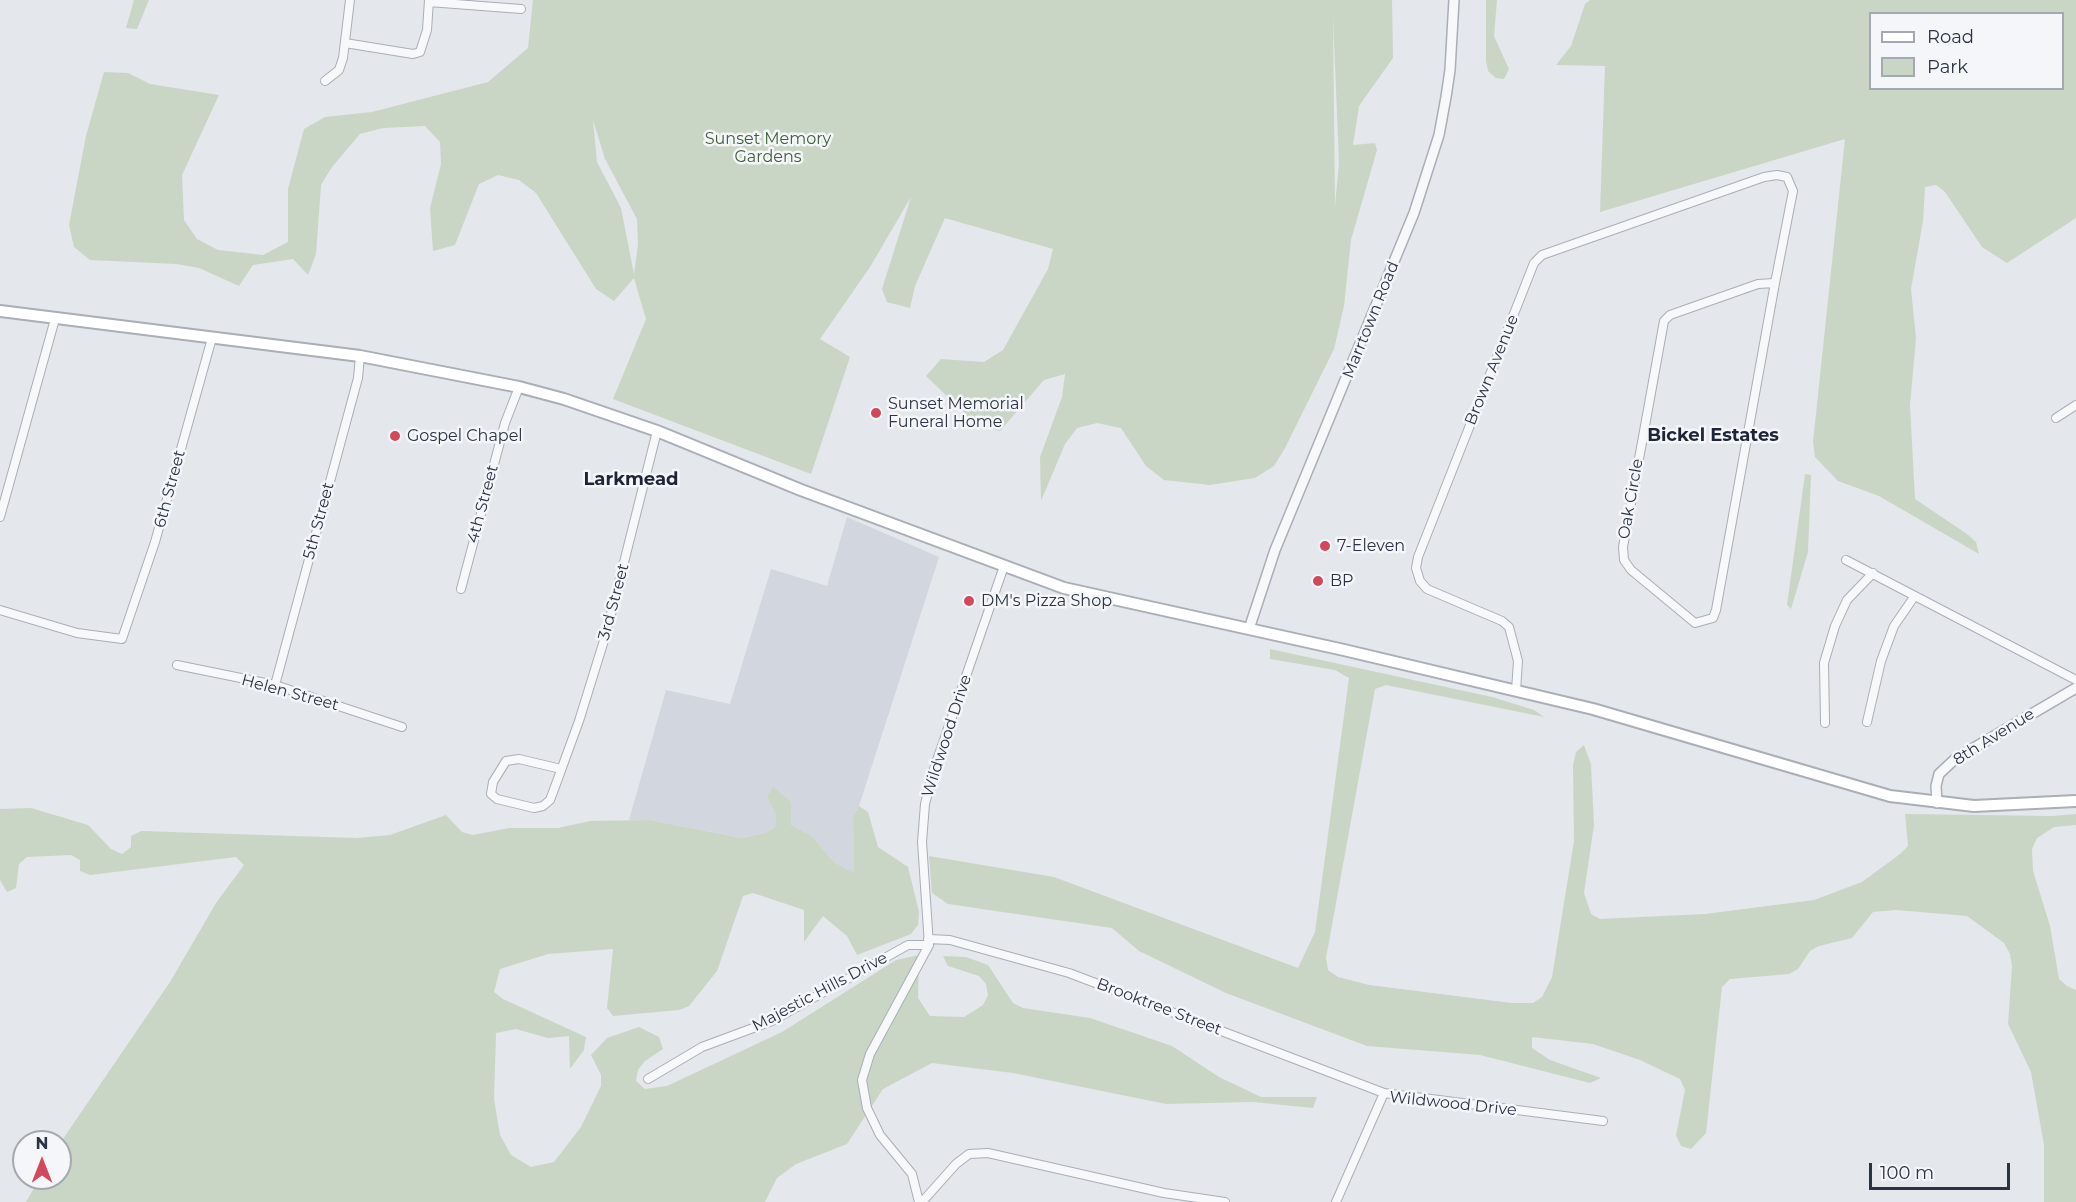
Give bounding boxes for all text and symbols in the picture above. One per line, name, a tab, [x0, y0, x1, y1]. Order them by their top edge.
legend	[1869, 12, 2064, 90]
text: Road	[1927, 26, 1974, 48]
text: Park	[1927, 56, 1968, 78]
park label: Sunset Memory Gardens	[705, 129, 831, 167]
street label: Marrtown Road	[1339, 259, 1403, 381]
street label: Brown Avenue	[1461, 312, 1523, 428]
place label: Sunset Memorial Funeral Home	[888, 394, 1024, 432]
marker: Sunset Memorial Funeral Home	[869, 406, 883, 420]
district label: Bickel Estates	[1647, 425, 1779, 447]
place label: Gospel Chapel	[407, 426, 523, 446]
marker: Gospel Chapel	[388, 429, 402, 443]
street label: 6th Street	[150, 448, 190, 530]
street label: Oak Circle	[1614, 457, 1648, 541]
street label: 4th Street	[463, 463, 503, 545]
district label: Larkmead	[583, 469, 679, 491]
street label: 5th Street	[300, 480, 338, 562]
place label: 7-Eleven	[1337, 536, 1405, 556]
marker: 7-Eleven	[1318, 539, 1332, 553]
street label: 3rd Street	[595, 562, 633, 642]
place label: BP	[1330, 571, 1354, 591]
marker: BP	[1311, 574, 1325, 588]
place label: DM's Pizza Shop	[981, 591, 1112, 611]
marker: DM's Pizza Shop	[962, 594, 976, 608]
street label: Helen Street	[239, 671, 341, 715]
street label: Wildwood Drive	[918, 672, 976, 800]
street label: 8th Avenue	[1950, 704, 2038, 770]
street label: Majestic Hills Drive	[749, 948, 891, 1036]
street label: Brooktree Street	[1094, 974, 1224, 1040]
street label: Wildwood Drive	[1388, 1088, 1518, 1120]
north arrow	[12, 1130, 72, 1190]
text: N	[36, 1134, 48, 1153]
scale bar	[1872, 1151, 2013, 1189]
text: 100 m	[1880, 1162, 1934, 1184]

